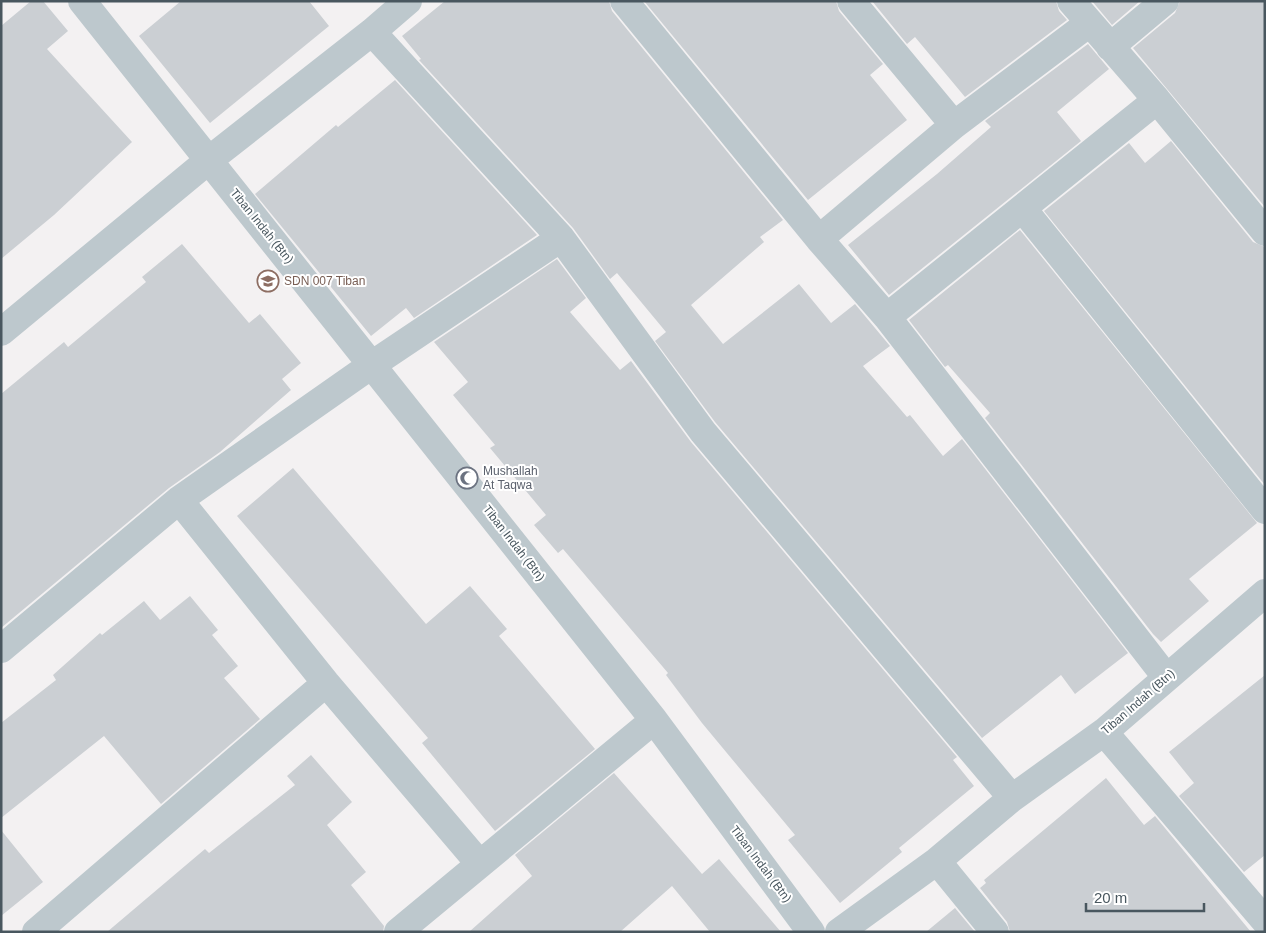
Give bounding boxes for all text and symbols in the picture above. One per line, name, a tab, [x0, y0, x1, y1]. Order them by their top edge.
street label: Tiban Indah (Btn)	[228, 186, 296, 266]
school or university icon: SDN 007 Tiban	[256, 269, 280, 293]
place label: SDN 007 Tiban	[284, 274, 365, 288]
place label: Mushallah At Taqwa	[483, 464, 538, 492]
mosque icon: Mushallah At Taqwa	[455, 466, 479, 490]
street label: Tiban Indah (Btn)	[480, 502, 548, 584]
street label: Tiban Indah (Btn)	[1099, 666, 1177, 738]
street label: Tiban Indah (Btn)	[728, 823, 794, 905]
scale bar	[1086, 880, 1204, 912]
text: 20 m	[1094, 889, 1127, 906]

